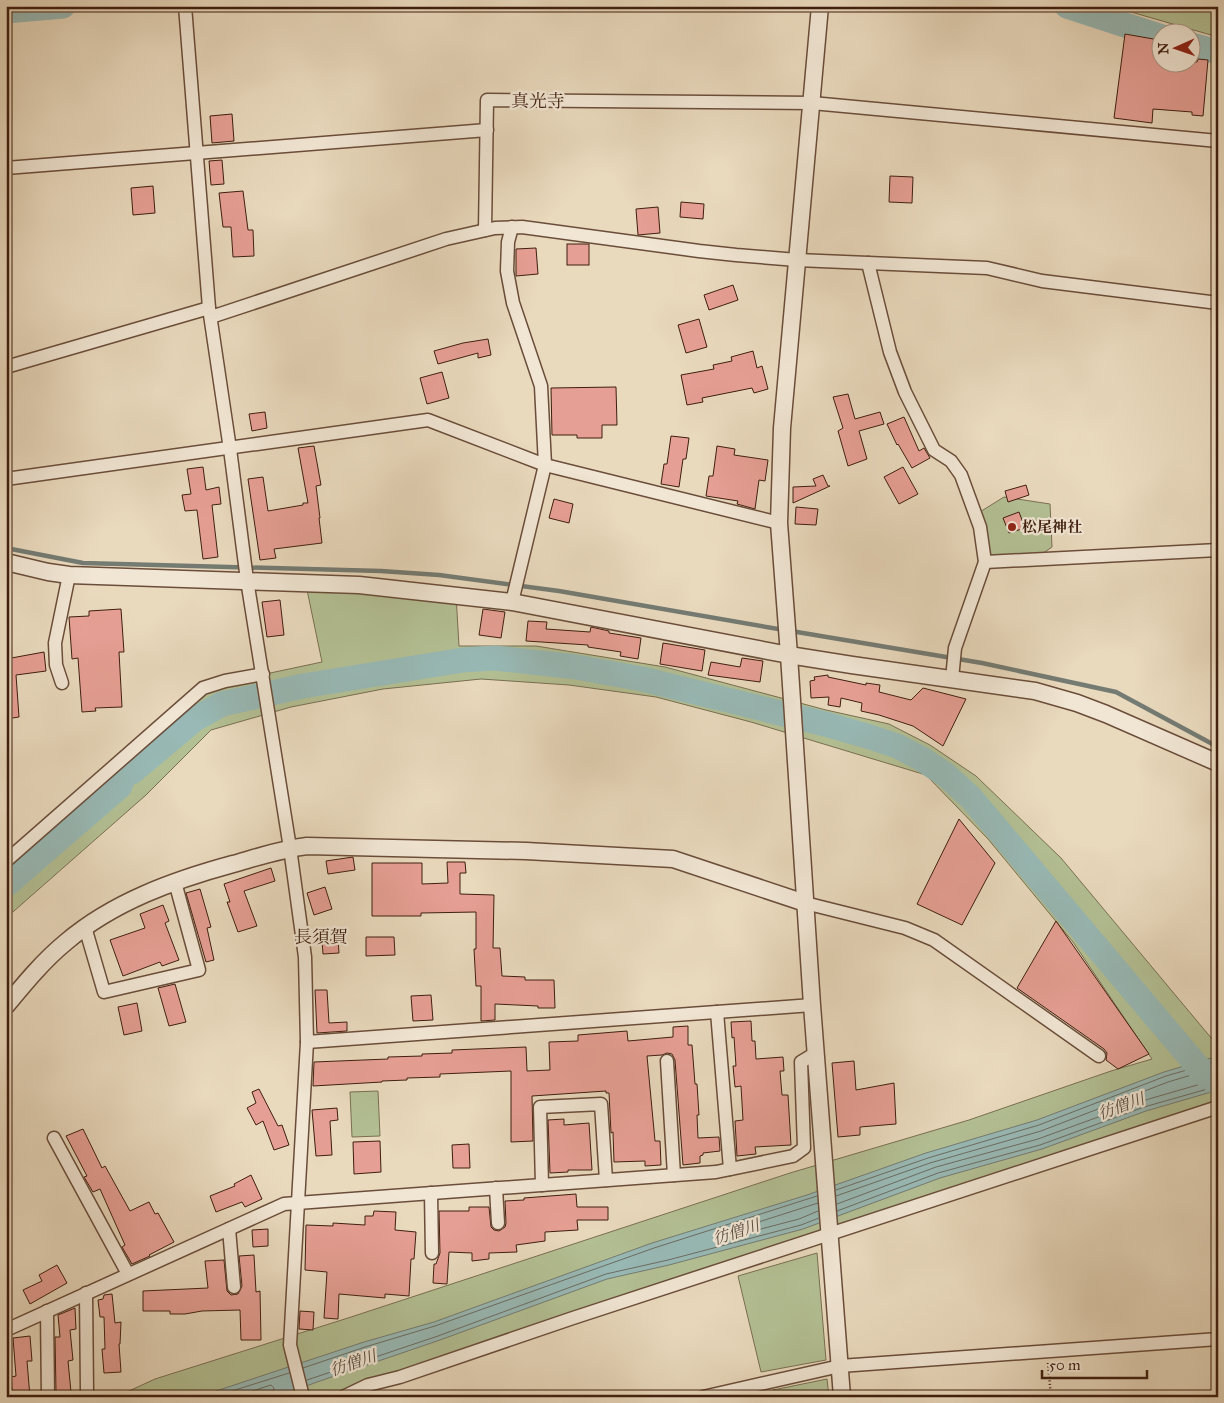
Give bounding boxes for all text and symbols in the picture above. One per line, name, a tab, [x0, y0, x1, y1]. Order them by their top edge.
north arrow	[1152, 22, 1202, 72]
text: N	[1155, 42, 1172, 55]
district label: 真光寺	[511, 90, 565, 112]
place label: 松尾神社	[1022, 518, 1082, 536]
marker: 松尾神社	[1006, 521, 1018, 533]
district label: 長須賀	[294, 926, 348, 948]
water label: 彷僧川	[1095, 1088, 1149, 1123]
water label: 彷僧川	[710, 1215, 764, 1248]
water label: 彷僧川	[327, 1346, 381, 1380]
scale bar	[1042, 1348, 1146, 1380]
text: 50 m	[1049, 1356, 1081, 1374]

